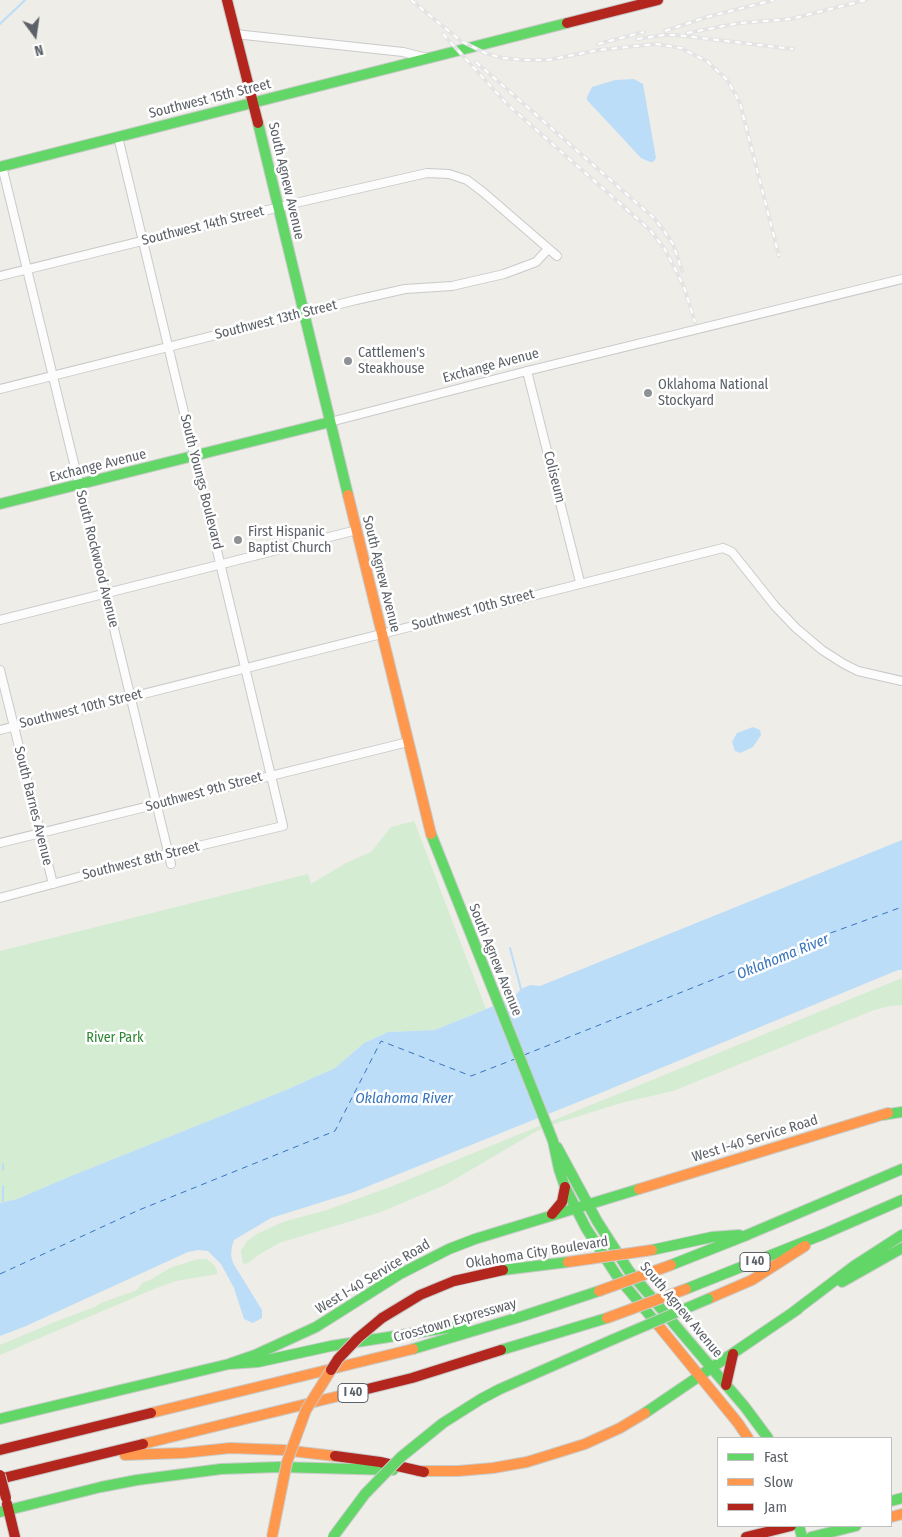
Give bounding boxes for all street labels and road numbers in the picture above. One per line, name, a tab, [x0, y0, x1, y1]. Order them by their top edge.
street label: Southwest 15th Street	[147, 76, 273, 122]
street label: South Agnew Avenue	[264, 121, 308, 241]
street label: Southwest 14th Street	[140, 203, 266, 249]
street label: Southwest 13th Street	[213, 297, 339, 343]
street label: Exchange Avenue	[441, 345, 541, 387]
street label: South Youngs Boulevard	[176, 413, 226, 551]
street label: Exchange Avenue	[48, 446, 148, 486]
street label: Coliseum	[540, 450, 568, 504]
street label: South Rockwood Avenue	[72, 489, 122, 629]
street label: South Agnew Avenue	[358, 514, 404, 634]
street label: Southwest 10th Street	[410, 586, 536, 634]
street label: Southwest 10th Street	[18, 686, 144, 732]
street label: South Barnes Avenue	[10, 745, 56, 867]
street label: Southwest 9th Street	[144, 768, 264, 816]
street label: Southwest 8th Street	[81, 838, 201, 884]
street label: South Agnew Avenue	[465, 901, 525, 1019]
street label: West I-40 Service Road	[690, 1112, 820, 1166]
street label: Oklahoma City Boulevard	[465, 1233, 609, 1273]
street label: West I-40 Service Road	[313, 1236, 433, 1318]
road number: I 40	[740, 1252, 770, 1272]
street label: South Agnew Avenue	[636, 1259, 726, 1361]
street label: Crosstown Expressway	[391, 1295, 519, 1347]
road number: I 40	[338, 1384, 368, 1402]

